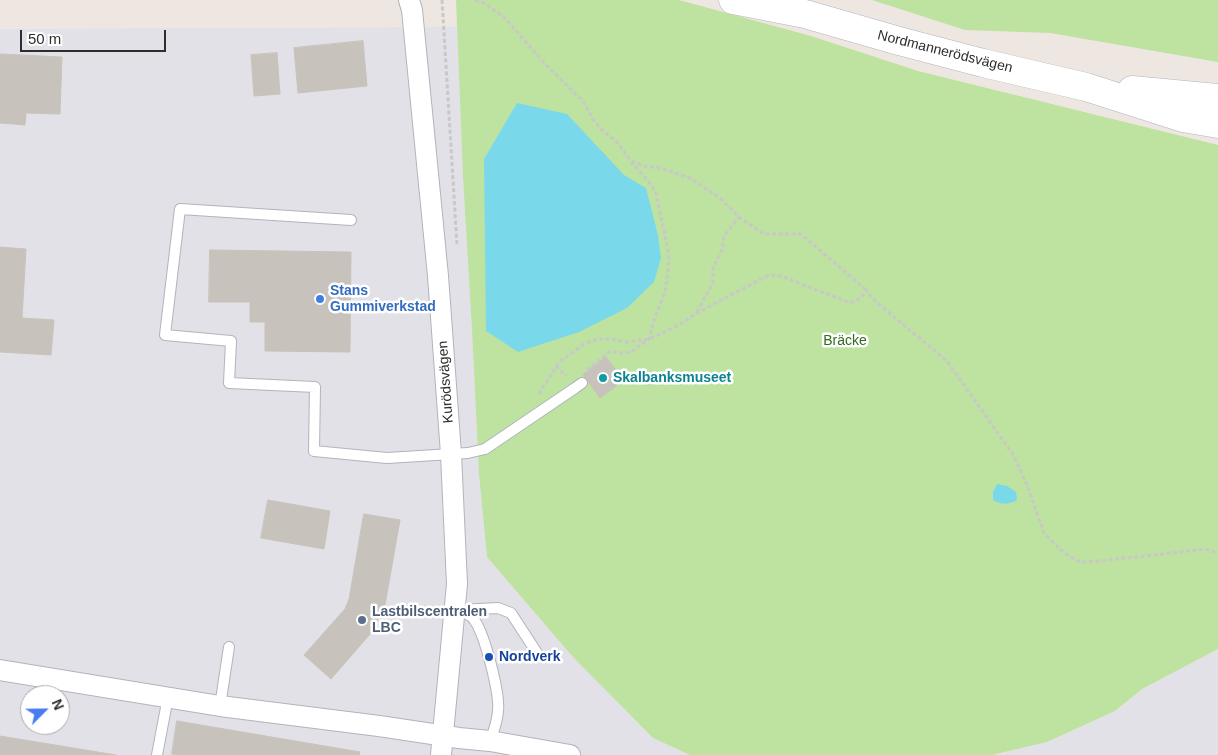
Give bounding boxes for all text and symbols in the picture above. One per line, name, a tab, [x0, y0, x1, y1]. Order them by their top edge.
scale bar	[22, 20, 169, 52]
street label: Nordmannerödsvägen	[876, 27, 1014, 77]
text: 50 m	[28, 30, 61, 47]
place label: Stans Gummiverkstad	[330, 283, 436, 316]
marker: Stans Gummiverkstad	[314, 293, 326, 305]
park label: Bräcke	[823, 333, 867, 349]
street label: Kurödsvägen	[435, 340, 457, 424]
place label: Skalbanksmuseet	[613, 370, 731, 386]
marker: Skalbanksmuseet	[597, 372, 609, 384]
place label: Lastbilscentralen LBC	[372, 604, 487, 636]
marker: Lastbilscentralen LBC	[356, 614, 368, 626]
place label: Nordverk	[499, 649, 560, 665]
marker: Nordverk	[483, 651, 495, 663]
north arrow	[20, 685, 70, 735]
text: N	[49, 697, 67, 712]

